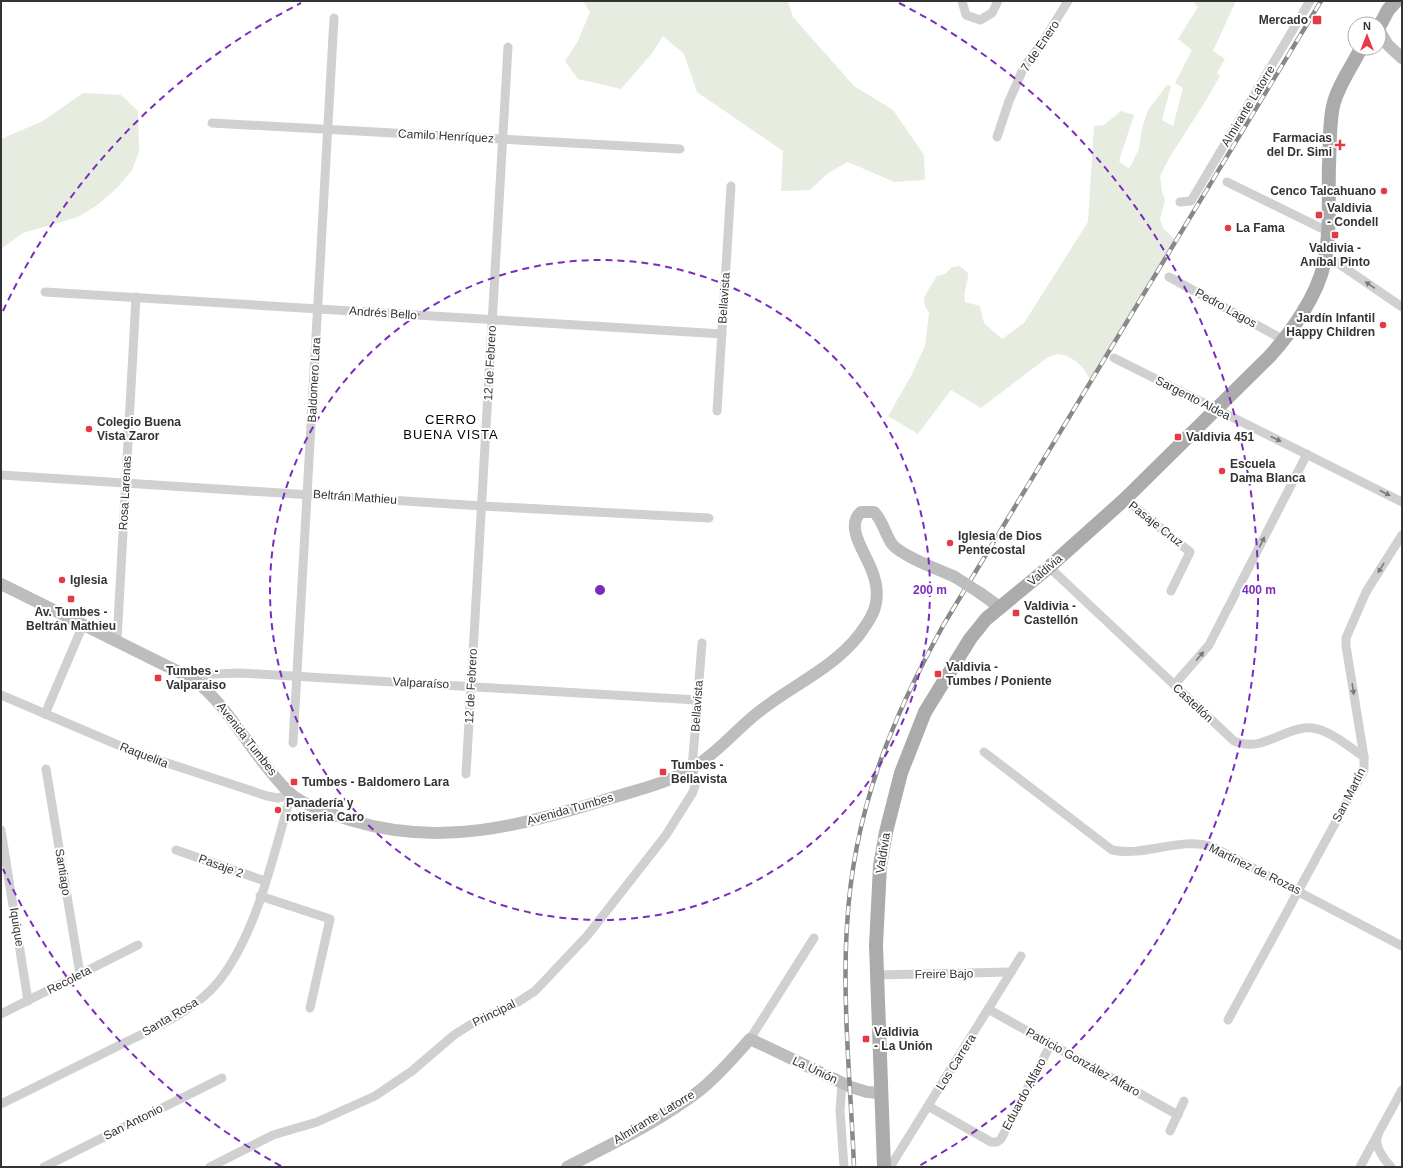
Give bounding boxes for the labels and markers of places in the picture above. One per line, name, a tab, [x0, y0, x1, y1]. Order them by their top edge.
place label: Mercado	[1259, 13, 1308, 27]
marker: Mercado	[1311, 14, 1323, 26]
place label: Farmacias del Dr. Simi	[1267, 131, 1332, 159]
marker: Farmacias del Dr. Simi	[1335, 140, 1345, 150]
place label: Cenco Talcahuano	[1270, 184, 1376, 198]
marker: Cenco Talcahuano	[1379, 186, 1389, 196]
place label: Valdivia - Condell	[1327, 201, 1378, 229]
marker: Valdivia - Condell	[1314, 210, 1324, 220]
place label: La Fama	[1236, 221, 1285, 235]
marker: La Fama	[1223, 223, 1233, 233]
marker: Valdivia - Aníbal Pinto	[1330, 230, 1340, 240]
place label: Valdivia - Aníbal Pinto	[1300, 241, 1370, 269]
place label: Jardín Infantil Happy Children	[1286, 311, 1375, 339]
marker: Jardín Infantil Happy Children	[1378, 320, 1388, 330]
place label: Colegio Buena Vista Zaror	[97, 415, 181, 443]
marker: Colegio Buena Vista Zaror	[84, 424, 94, 434]
place label: Valdivia 451	[1186, 430, 1254, 444]
marker: Valdivia 451	[1173, 432, 1183, 442]
place label: Escuela Dama Blanca	[1230, 457, 1306, 485]
marker: Escuela Dama Blanca	[1217, 466, 1227, 476]
place label: Iglesia de Dios Pentecostal	[958, 529, 1042, 557]
marker: Iglesia de Dios Pentecostal	[945, 538, 955, 548]
place label: Iglesia	[70, 573, 108, 587]
marker: Iglesia	[57, 575, 67, 585]
centre of rings	[593, 583, 607, 597]
marker: Av. Tumbes - Beltrán Mathieu	[66, 594, 76, 604]
place label: Valdivia - Castellón	[1024, 599, 1078, 627]
place label: Av. Tumbes - Beltrán Mathieu	[26, 605, 116, 633]
marker: Valdivia - Castellón	[1011, 608, 1021, 618]
place label: Valdivia - Tumbes / Poniente	[946, 660, 1052, 688]
place label: Tumbes - Valparaiso	[166, 664, 226, 692]
marker: Valdivia - Tumbes / Poniente	[933, 669, 943, 679]
marker: Tumbes - Valparaiso	[153, 673, 163, 683]
place label: Tumbes - Bellavista	[671, 758, 727, 786]
marker: Tumbes - Bellavista	[658, 767, 668, 777]
place label: Tumbes - Baldomero Lara	[302, 775, 449, 789]
marker: Tumbes - Baldomero Lara	[289, 777, 299, 787]
place label: Panadería y rotiseria Caro	[286, 796, 364, 824]
marker: Panadería y rotiseria Caro	[273, 805, 283, 815]
place label: Valdivia - La Unión	[874, 1025, 933, 1053]
marker: Valdivia - La Unión	[861, 1034, 871, 1044]

